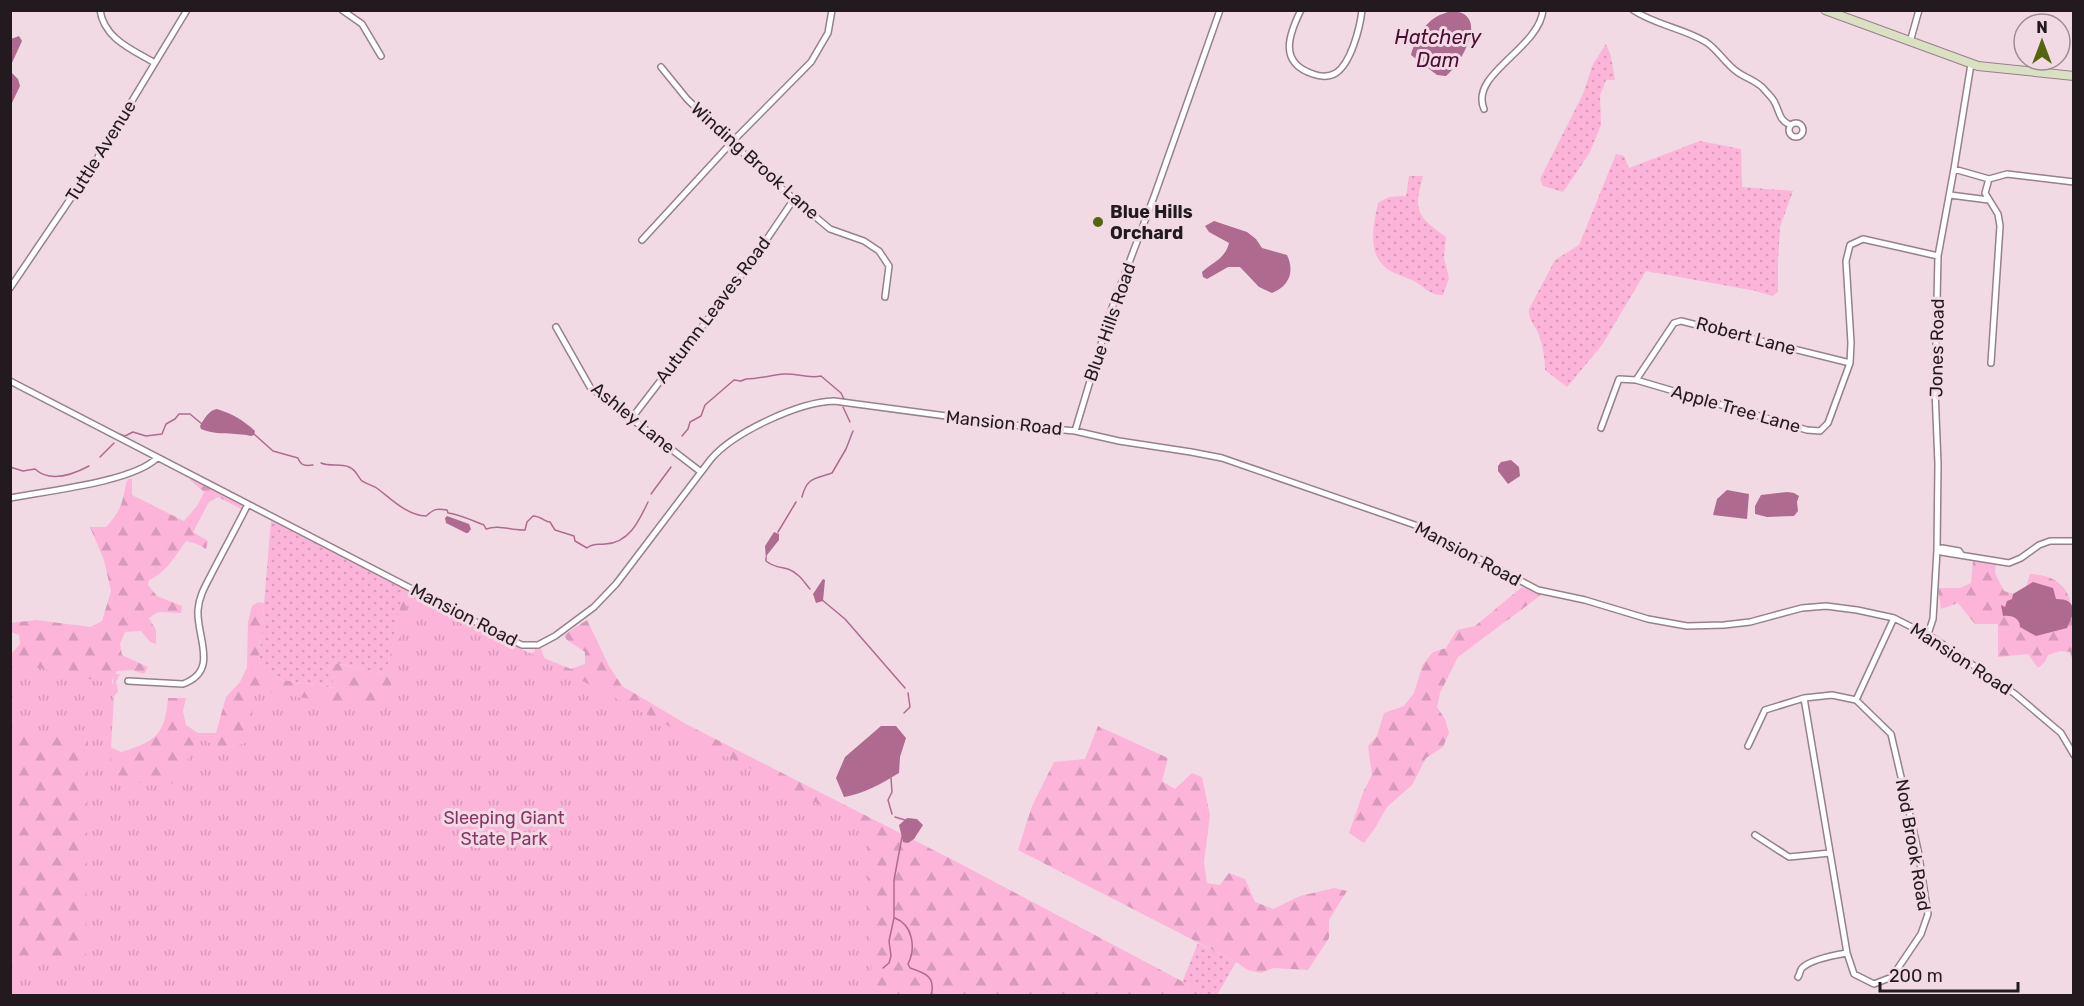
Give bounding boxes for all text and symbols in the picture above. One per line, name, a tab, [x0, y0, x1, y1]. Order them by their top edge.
north arrow	[2012, 12, 2072, 72]
text: N	[2036, 18, 2048, 37]
water label: Hatchery Dam	[1395, 25, 1482, 72]
street label: Tuttle Avenue	[61, 96, 141, 206]
street label: Winding Brook Lane	[686, 98, 824, 224]
place label: Blue Hills Orchard	[1110, 201, 1193, 244]
marker: Blue Hills Orchard	[1091, 215, 1105, 229]
street label: Autumn Leaves Road	[651, 232, 775, 388]
street label: Blue Hills Road	[1079, 260, 1141, 384]
street label: Jones Road	[1925, 298, 1949, 398]
street label: Robert Lane	[1694, 312, 1798, 360]
street label: Ashley Lane	[587, 378, 679, 458]
street label: Apple Tree Lane	[1669, 380, 1803, 438]
street label: Mansion Road	[945, 406, 1063, 440]
street label: Mansion Road	[1411, 517, 1525, 591]
street label: Mansion Road	[407, 579, 521, 651]
street label: Mansion Road	[1906, 618, 2016, 700]
street label: Nod Brook Road	[1891, 777, 1935, 913]
park label: Sleeping Giant State Park	[443, 807, 565, 850]
scale bar	[1880, 955, 2018, 993]
text: 200 m	[1889, 965, 1943, 987]

